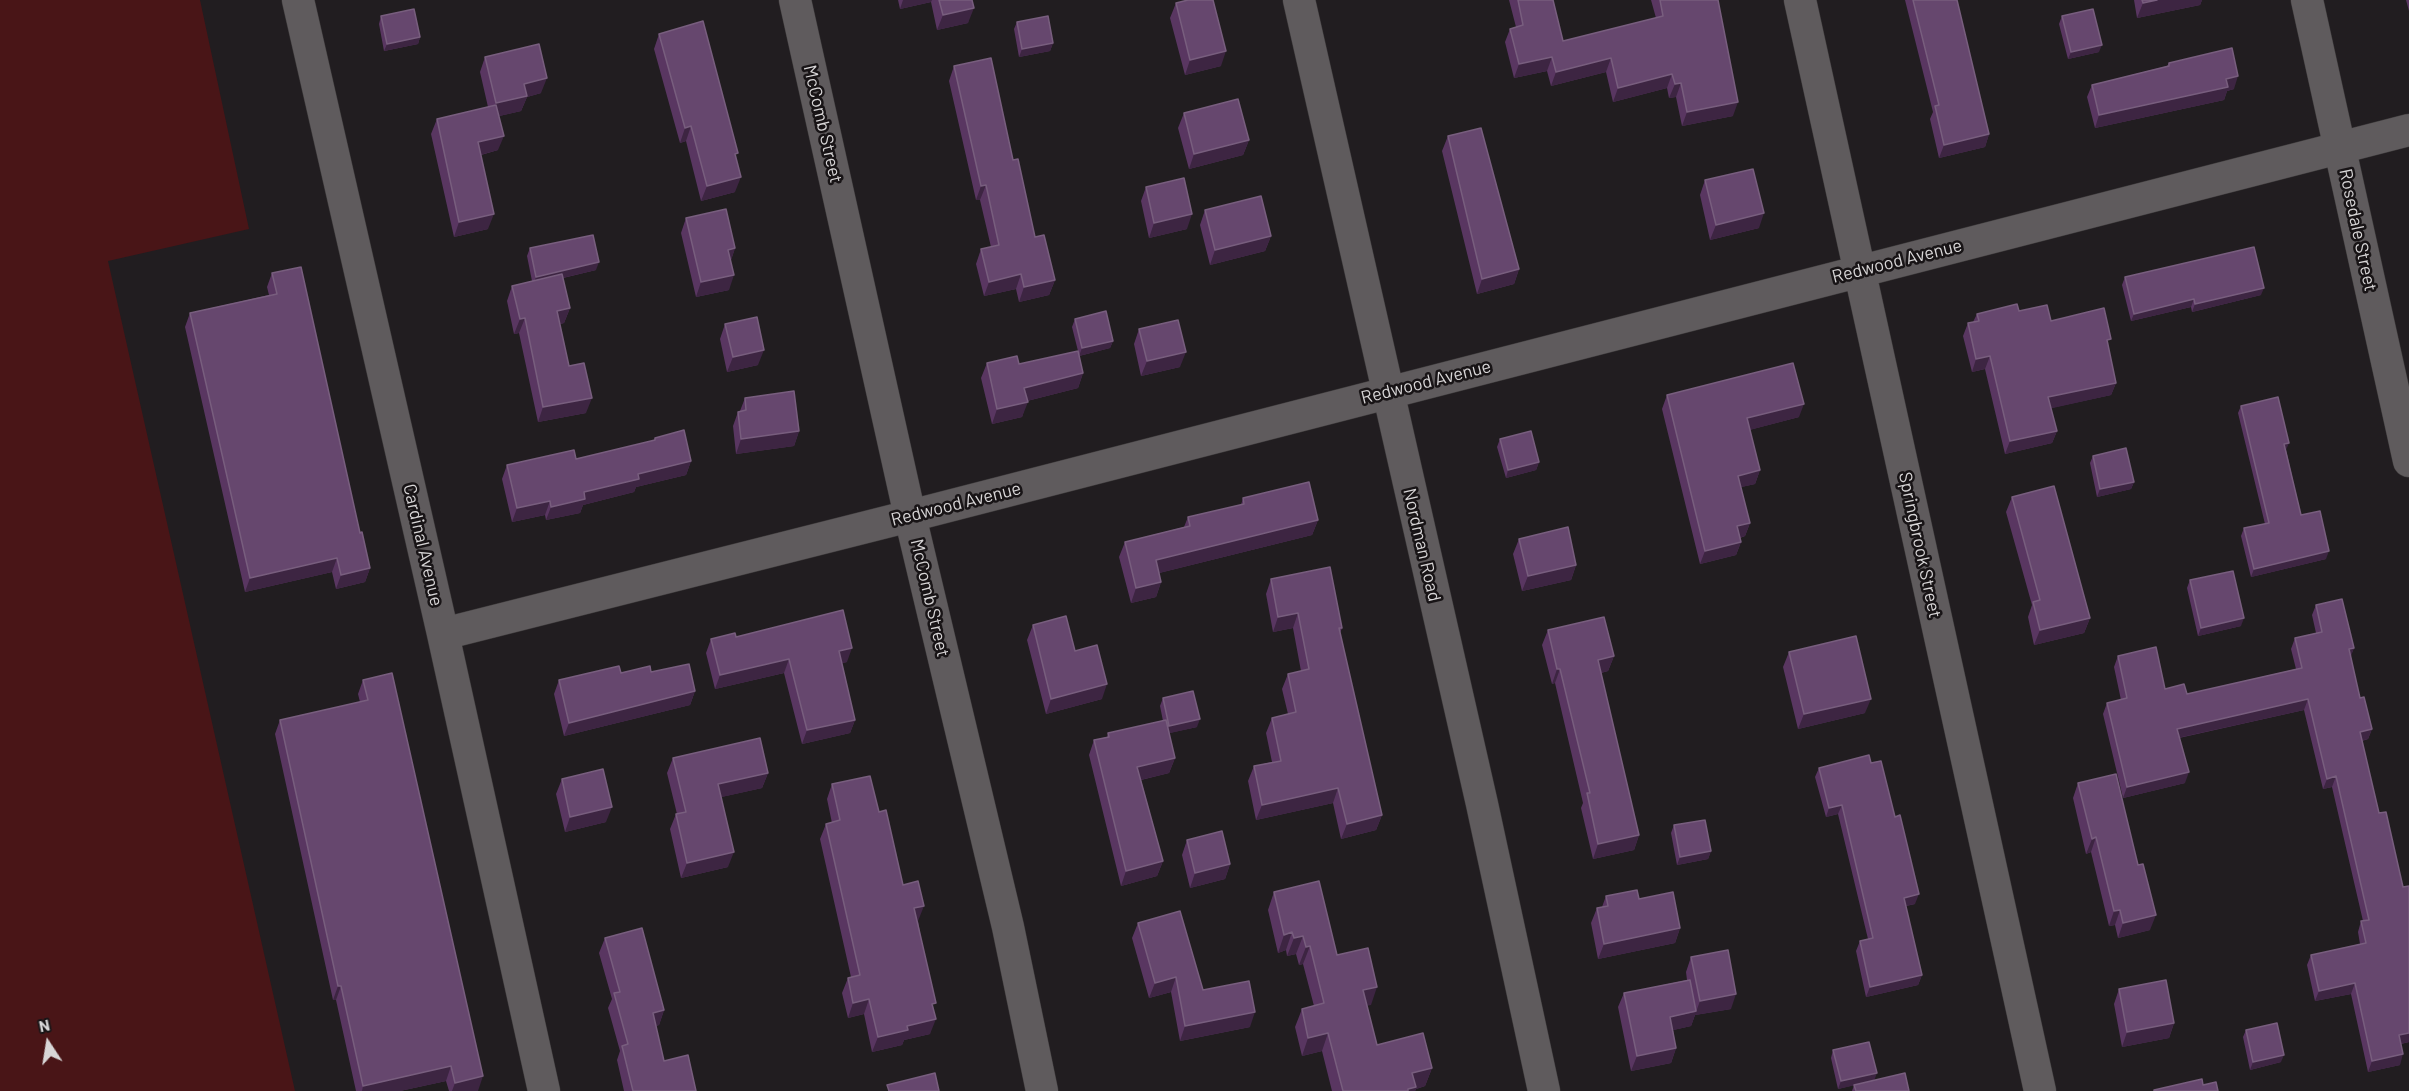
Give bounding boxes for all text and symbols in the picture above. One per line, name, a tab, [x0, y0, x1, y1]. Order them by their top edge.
street label: McComb Street	[799, 63, 847, 185]
street label: Rosedale Street	[2334, 167, 2382, 293]
street label: Redwood Avenue	[1830, 234, 1964, 288]
street label: Redwood Avenue	[1359, 355, 1493, 409]
street label: Springbrook Street	[1894, 470, 1946, 620]
street label: Redwood Avenue	[889, 477, 1023, 531]
street label: Cardinal Avenue	[398, 482, 448, 608]
street label: Nordman Road	[1398, 486, 1446, 604]
street label: McComb Street	[906, 537, 954, 659]
north arrow	[18, 1013, 78, 1073]
text: N	[37, 1015, 51, 1035]

